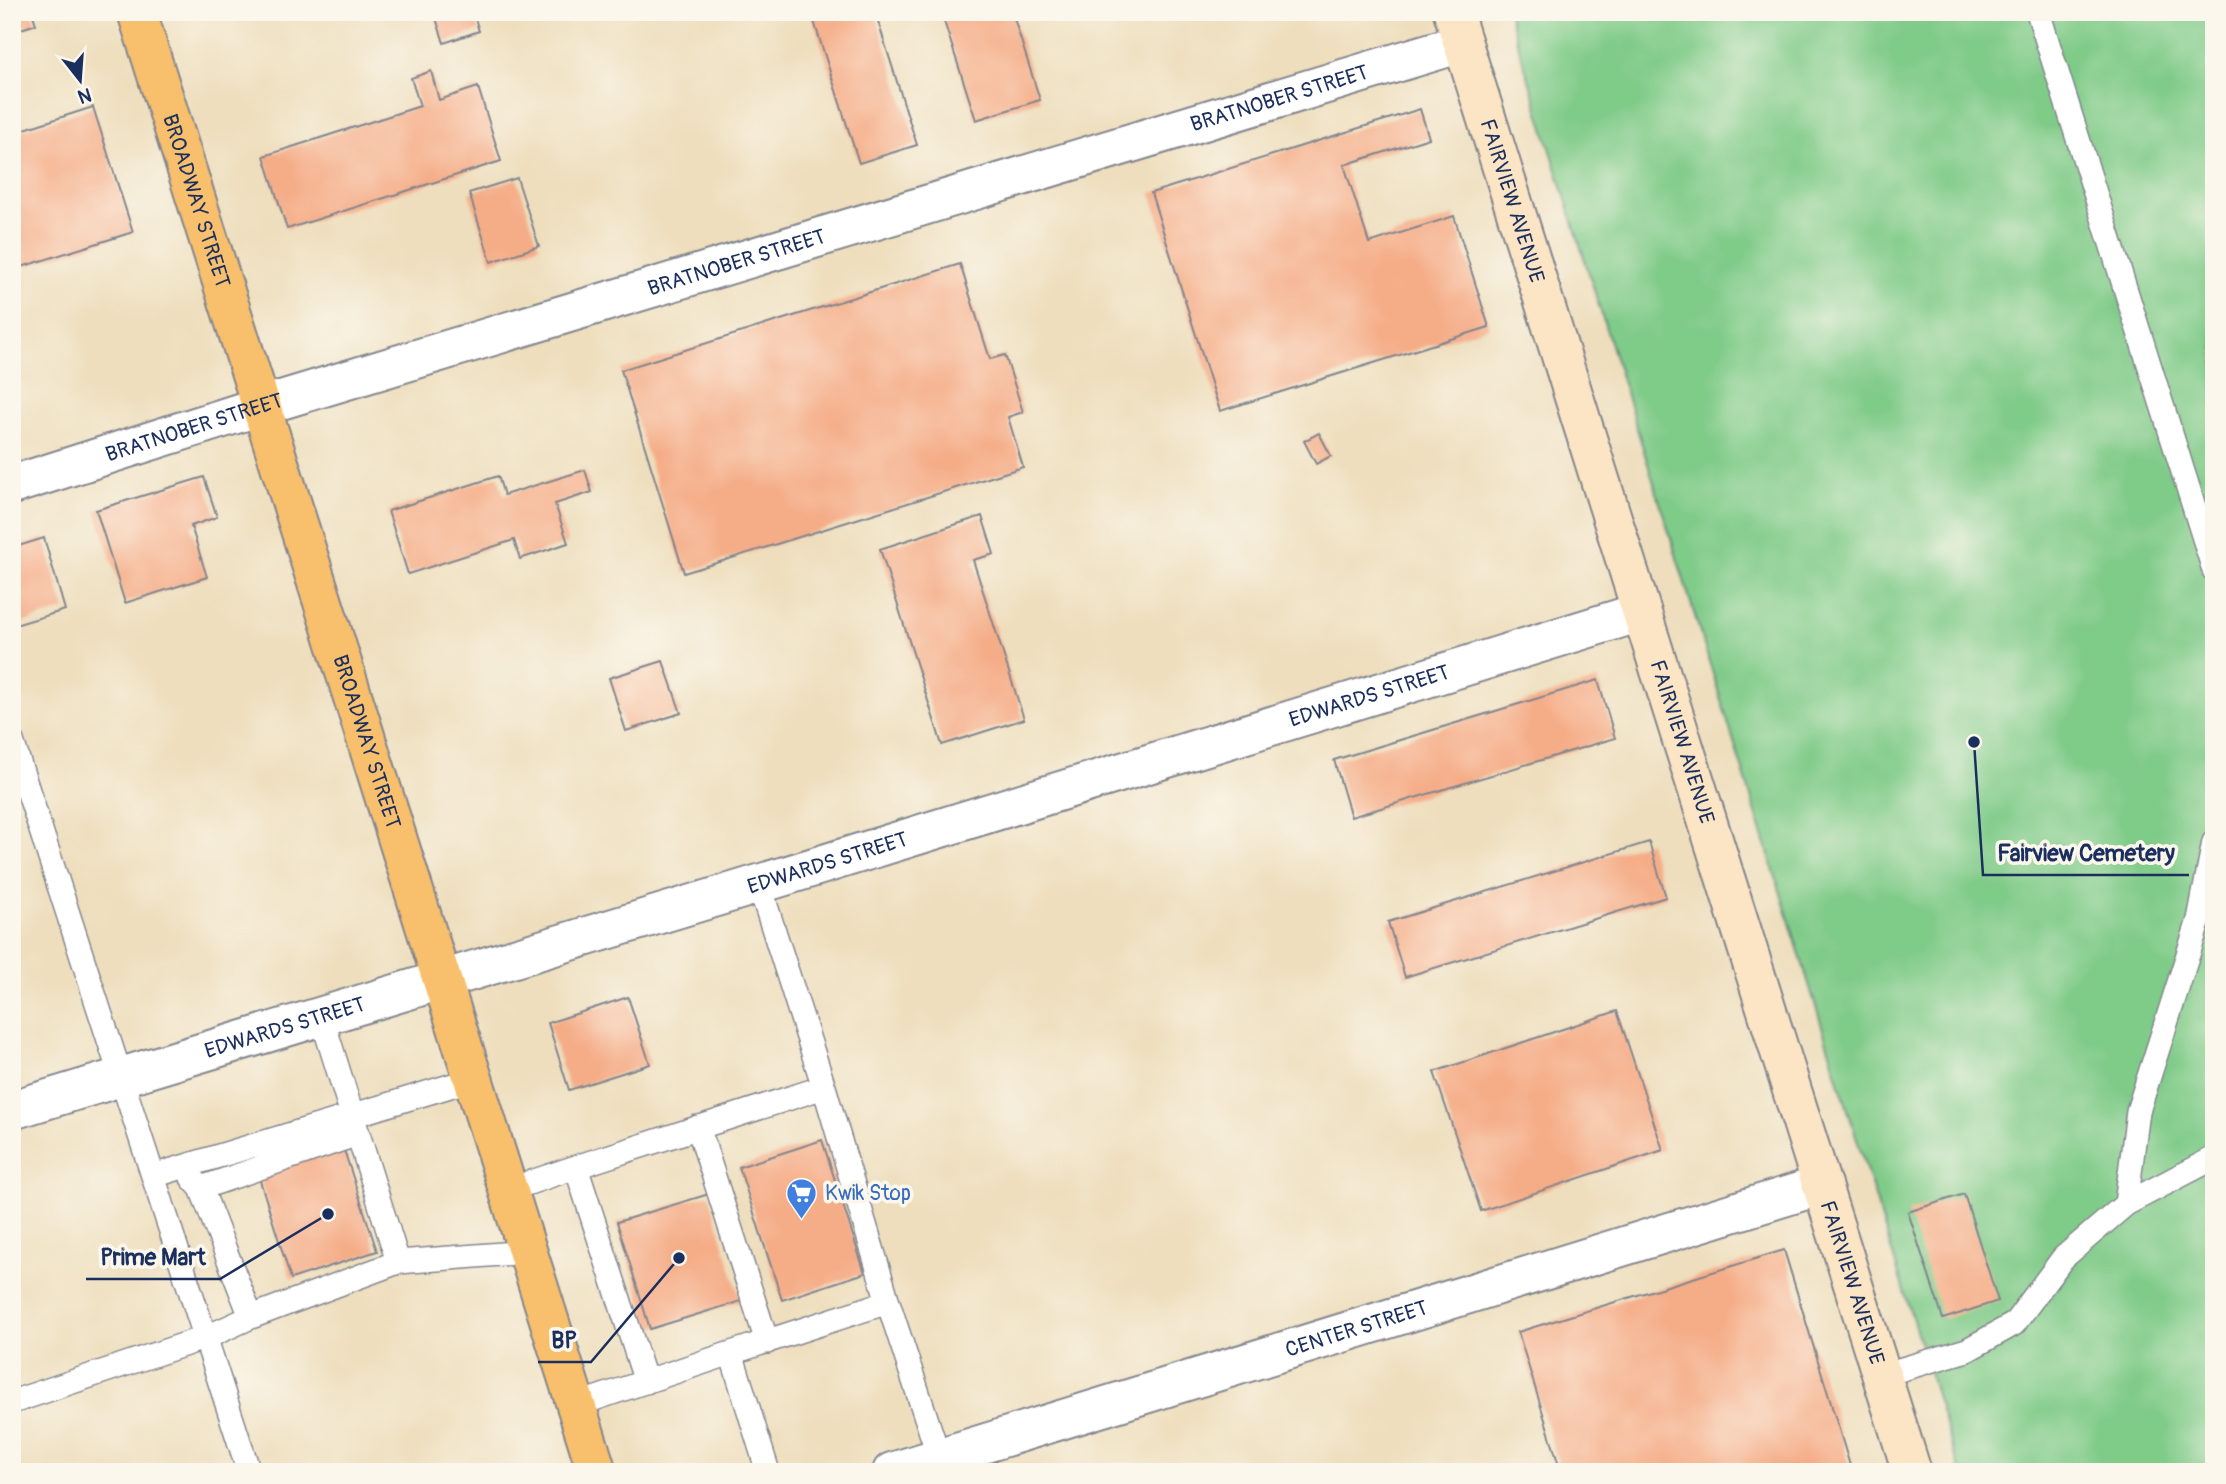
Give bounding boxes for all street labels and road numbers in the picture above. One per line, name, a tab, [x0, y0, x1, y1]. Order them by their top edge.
street label: BRATNOBER STREET	[1187, 59, 1372, 138]
street label: BROADWAY STREET	[156, 111, 237, 291]
street label: FAIRVIEW AVENUE	[1474, 116, 1551, 286]
street label: BRATNOBER STREET	[644, 223, 829, 302]
street label: BRATNOBER STREET	[102, 387, 286, 468]
street label: BROADWAY STREET	[327, 651, 407, 832]
street label: FAIRVIEW AVENUE	[1644, 657, 1721, 827]
street label: EDWARDS STREET	[1286, 658, 1453, 733]
street label: EDWARDS STREET	[744, 825, 911, 900]
street label: EDWARDS STREET	[201, 990, 369, 1064]
street label: FAIRVIEW AVENUE	[1814, 1197, 1891, 1368]
street label: CENTER STREET	[1282, 1294, 1431, 1363]

